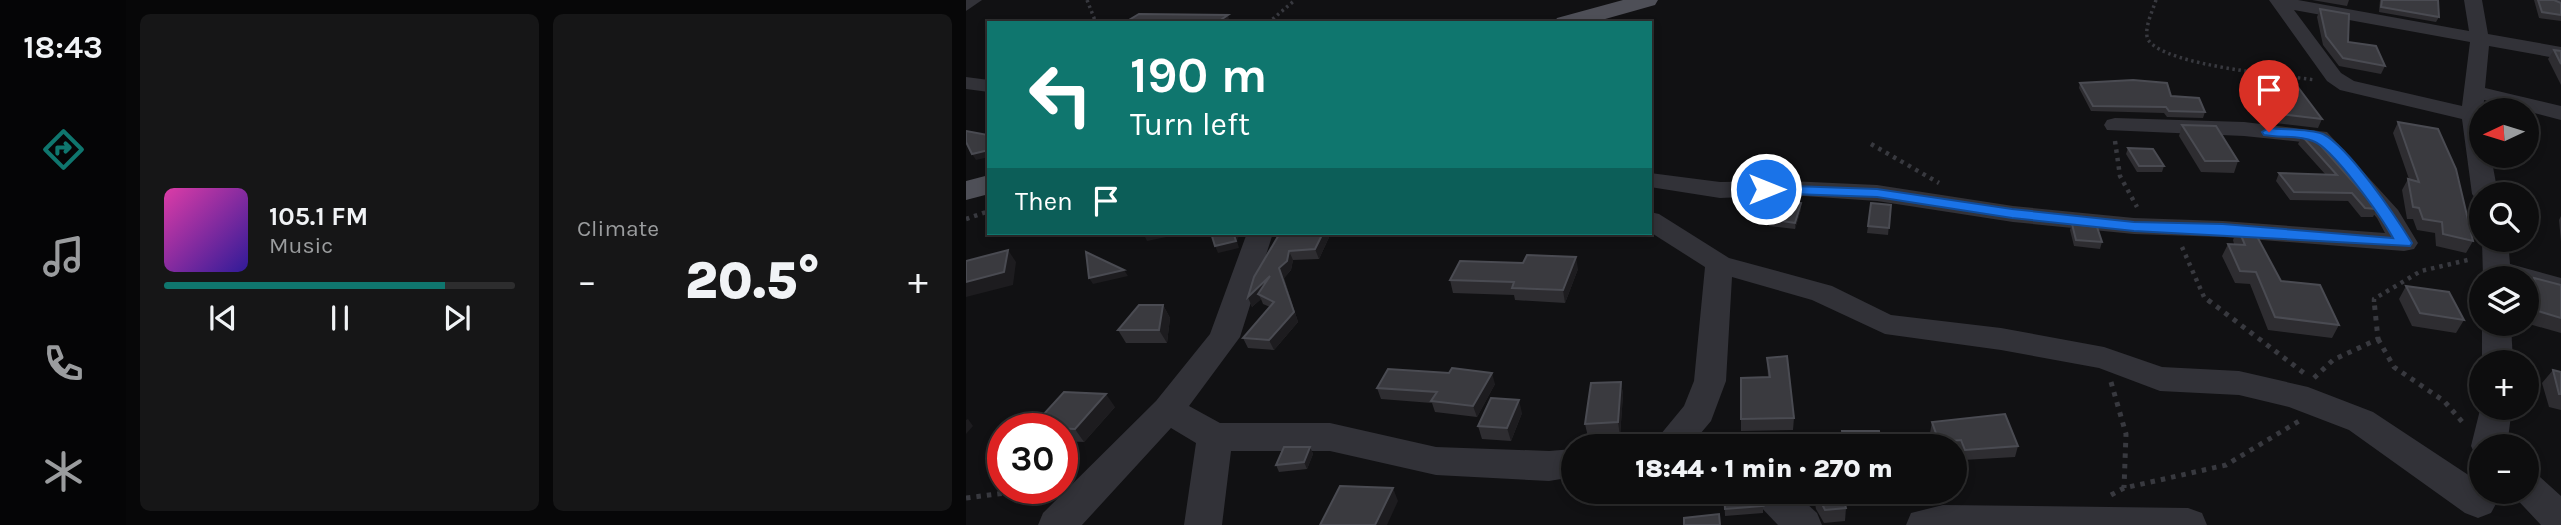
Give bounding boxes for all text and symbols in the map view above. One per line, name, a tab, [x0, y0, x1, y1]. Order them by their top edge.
text: 18:43	[23, 29, 103, 66]
text: 190 m	[1130, 47, 1267, 104]
icon: left	[1015, 49, 1106, 140]
pin	[2239, 60, 2299, 132]
icon: arrive	[2250, 71, 2288, 109]
north arrow	[2469, 98, 2539, 168]
map controls	[2469, 98, 2539, 504]
text: Turn left	[1130, 106, 1250, 143]
icon: directions	[39, 125, 88, 174]
position arrow	[1729, 152, 1803, 226]
icon: arrive	[1087, 182, 1125, 220]
button: search	[2469, 182, 2539, 252]
text: Then	[1015, 186, 1073, 217]
text: 105.1 FM	[269, 201, 368, 232]
text: Climate	[577, 215, 659, 242]
icon: music	[39, 232, 88, 281]
text: Music	[269, 232, 333, 259]
text: 20.5°	[685, 250, 820, 311]
text: −	[577, 259, 597, 304]
text: +	[908, 259, 928, 304]
button: layers	[2469, 266, 2539, 336]
icon: previous	[204, 299, 242, 337]
icon: pause	[321, 299, 359, 337]
icon: next	[438, 299, 476, 337]
icon: phone	[39, 339, 88, 388]
button: +	[2469, 350, 2539, 420]
speed limit sign: 30	[987, 413, 1078, 504]
button: −	[2469, 434, 2539, 504]
icon: climate	[39, 447, 88, 496]
text: 18:44 · 1 min · 270 m	[1635, 453, 1893, 484]

